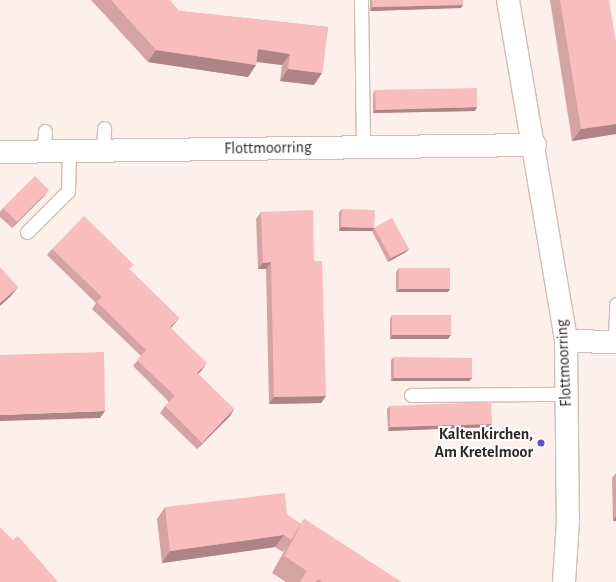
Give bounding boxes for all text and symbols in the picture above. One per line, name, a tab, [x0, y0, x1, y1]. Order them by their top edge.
street label: Flottmoorring	[224, 138, 312, 158]
street label: Flottmoorring	[552, 319, 576, 407]
place label: Kaltenkirchen, Am Kretelmoor	[435, 424, 533, 462]
marker: Kaltenkirchen, Am Kretelmoor	[536, 438, 546, 448]

